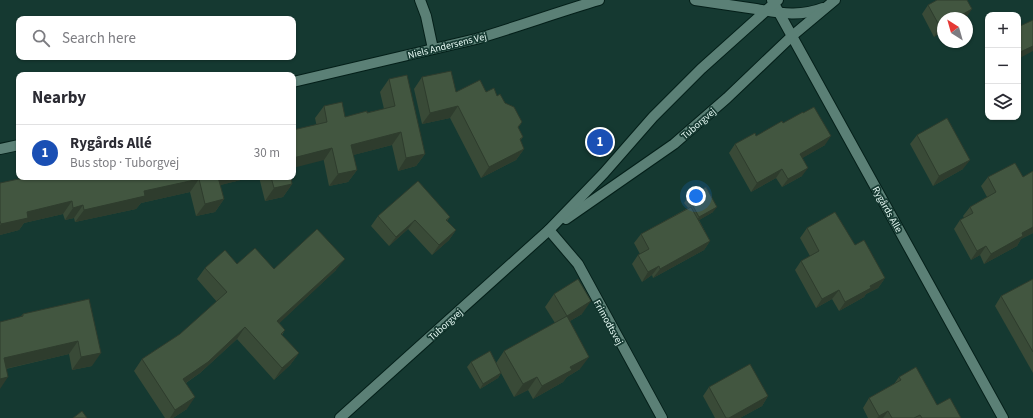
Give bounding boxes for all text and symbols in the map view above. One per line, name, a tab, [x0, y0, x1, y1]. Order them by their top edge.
north arrow	[937, 12, 973, 48]
map controls	[985, 12, 1021, 120]
button: +	[985, 12, 1021, 48]
search box	[16, 16, 296, 60]
icon: search	[30, 27, 52, 49]
text: Search here	[62, 28, 136, 49]
street label: Niels Andersens Vej	[406, 29, 488, 63]
button: −	[985, 48, 1021, 84]
button: layers	[985, 84, 1021, 120]
text: Nearby	[32, 86, 86, 110]
street label: Tuborgvej	[678, 105, 719, 143]
pin: 1	[587, 127, 613, 157]
text: Rygårds Allé	[70, 133, 152, 154]
text: 1	[42, 144, 48, 162]
text: 30 m	[254, 144, 280, 162]
text: Bus stop · Tuborgvej	[70, 154, 179, 172]
street label: Rygårds Alle	[869, 184, 906, 235]
your location	[686, 186, 706, 206]
street label: Frimodtsvej	[590, 297, 626, 348]
street label: Tuborgvej	[425, 306, 466, 344]

